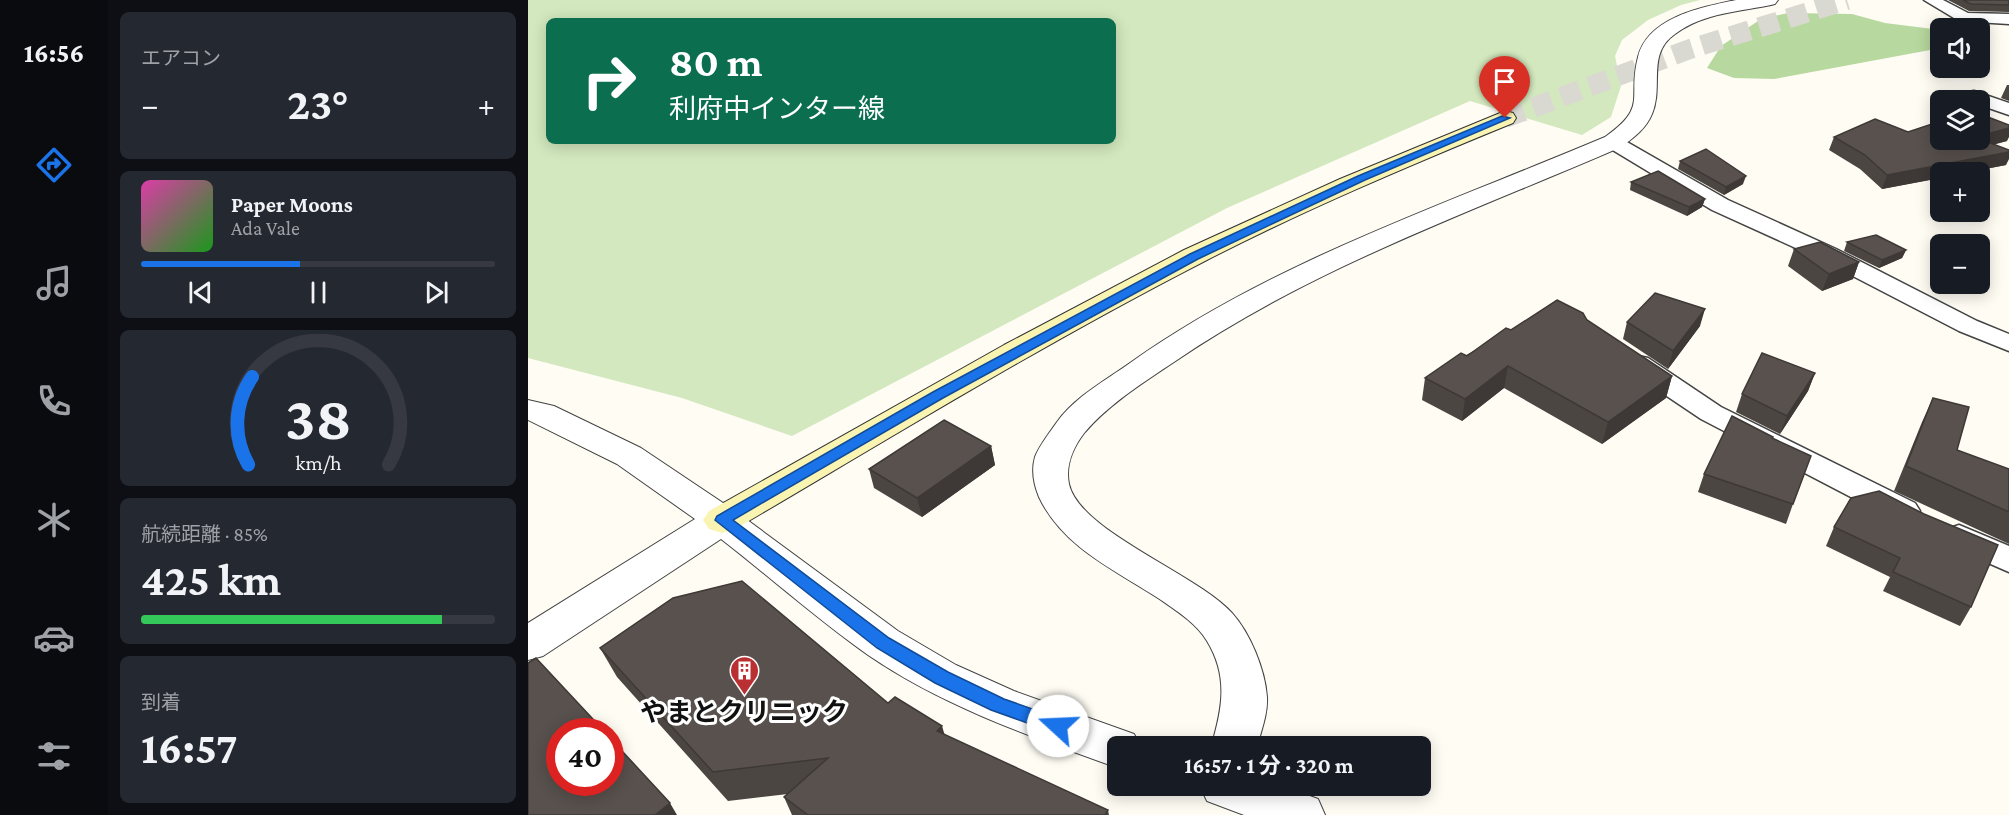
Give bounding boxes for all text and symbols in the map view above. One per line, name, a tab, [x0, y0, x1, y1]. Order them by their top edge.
map controls	[1930, 18, 1990, 294]
button: sound	[1930, 18, 1990, 78]
text: 16:56	[24, 38, 84, 68]
text: 80 m	[669, 38, 763, 85]
icon: right	[570, 42, 648, 120]
text: エアコン	[141, 47, 221, 69]
pin	[1479, 56, 1530, 118]
icon: arrive	[1488, 65, 1521, 98]
text: 23°	[287, 79, 349, 129]
text: −	[141, 86, 158, 123]
text: +	[478, 86, 495, 123]
button: layers	[1930, 90, 1990, 150]
text: 利府中インター線	[669, 94, 885, 124]
icon: directions	[33, 144, 75, 186]
button: +	[1930, 162, 1990, 222]
text: Paper Moons	[231, 192, 353, 217]
text: Ada Vale	[231, 217, 300, 239]
button: −	[1930, 234, 1990, 294]
icon: music	[33, 262, 75, 304]
icon: previous	[184, 276, 217, 309]
icon: pause	[302, 276, 335, 309]
icon: next	[420, 276, 453, 309]
icon: phone	[33, 380, 75, 422]
text: 38	[285, 383, 351, 452]
text: km/h	[295, 451, 342, 475]
icon: climate	[33, 499, 75, 541]
text: 航続距離 · 85%	[141, 523, 268, 545]
text: 425 km	[141, 555, 281, 605]
icon: car	[33, 617, 75, 659]
building icon: やまとクリニック	[728, 654, 760, 696]
text: 到着	[141, 691, 181, 713]
position arrow	[1026, 694, 1090, 758]
place label: やまとクリニック	[640, 698, 848, 727]
speed limit sign: 40	[546, 718, 624, 796]
text: 16:57	[141, 723, 238, 773]
icon: filters	[33, 735, 75, 777]
text: 16:57 · 1 分 · 320 m	[1184, 753, 1354, 778]

